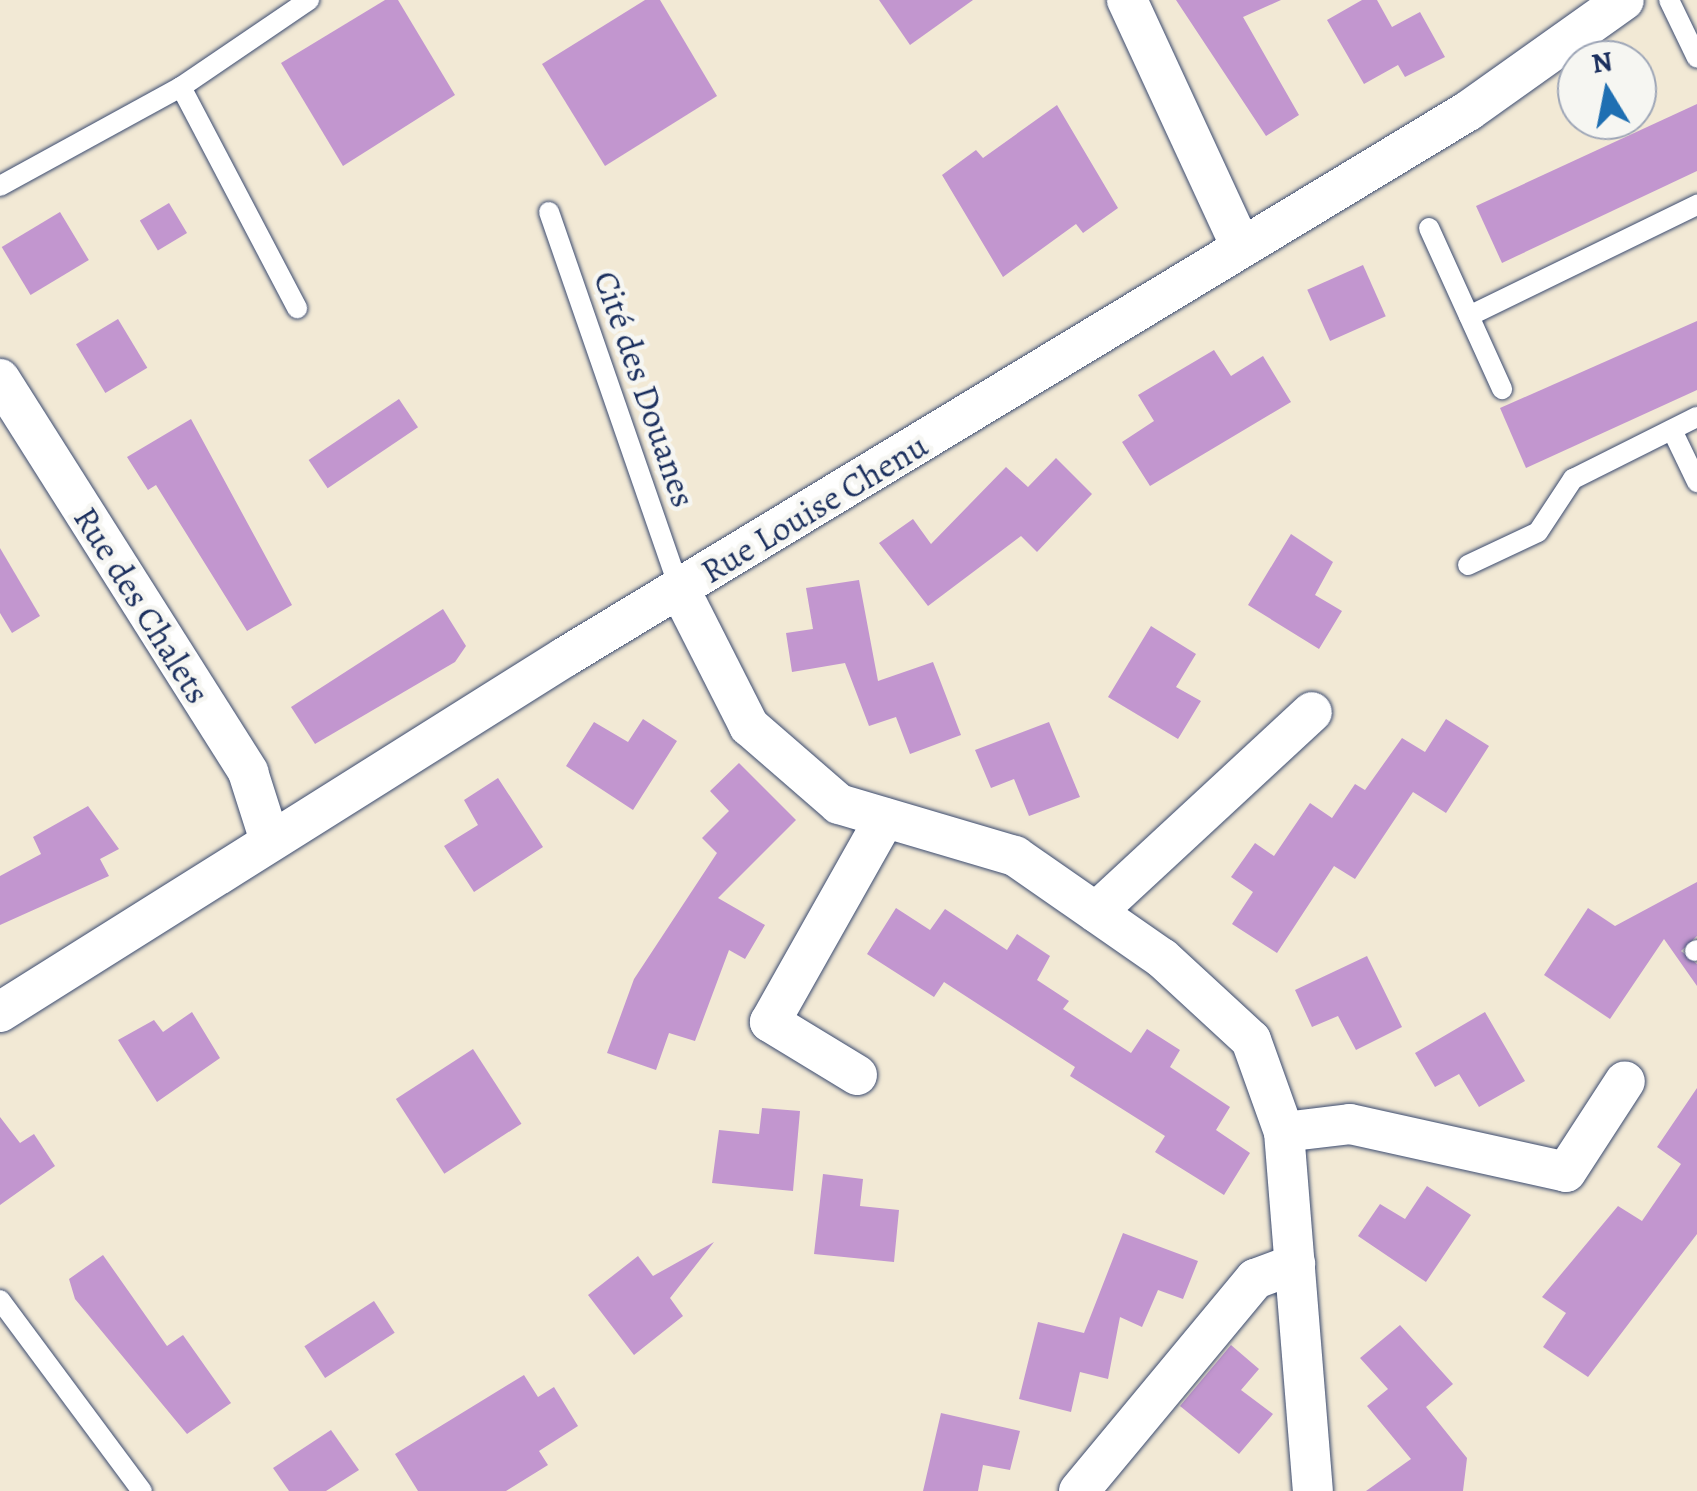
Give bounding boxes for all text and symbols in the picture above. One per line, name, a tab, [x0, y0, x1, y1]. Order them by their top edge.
north arrow	[1557, 40, 1657, 140]
text: N	[1589, 42, 1615, 83]
street label: Cité des Douanes	[585, 265, 705, 513]
street label: Rue Louise Chenu	[693, 424, 935, 592]
street label: Rue des Chalets	[65, 499, 219, 711]

